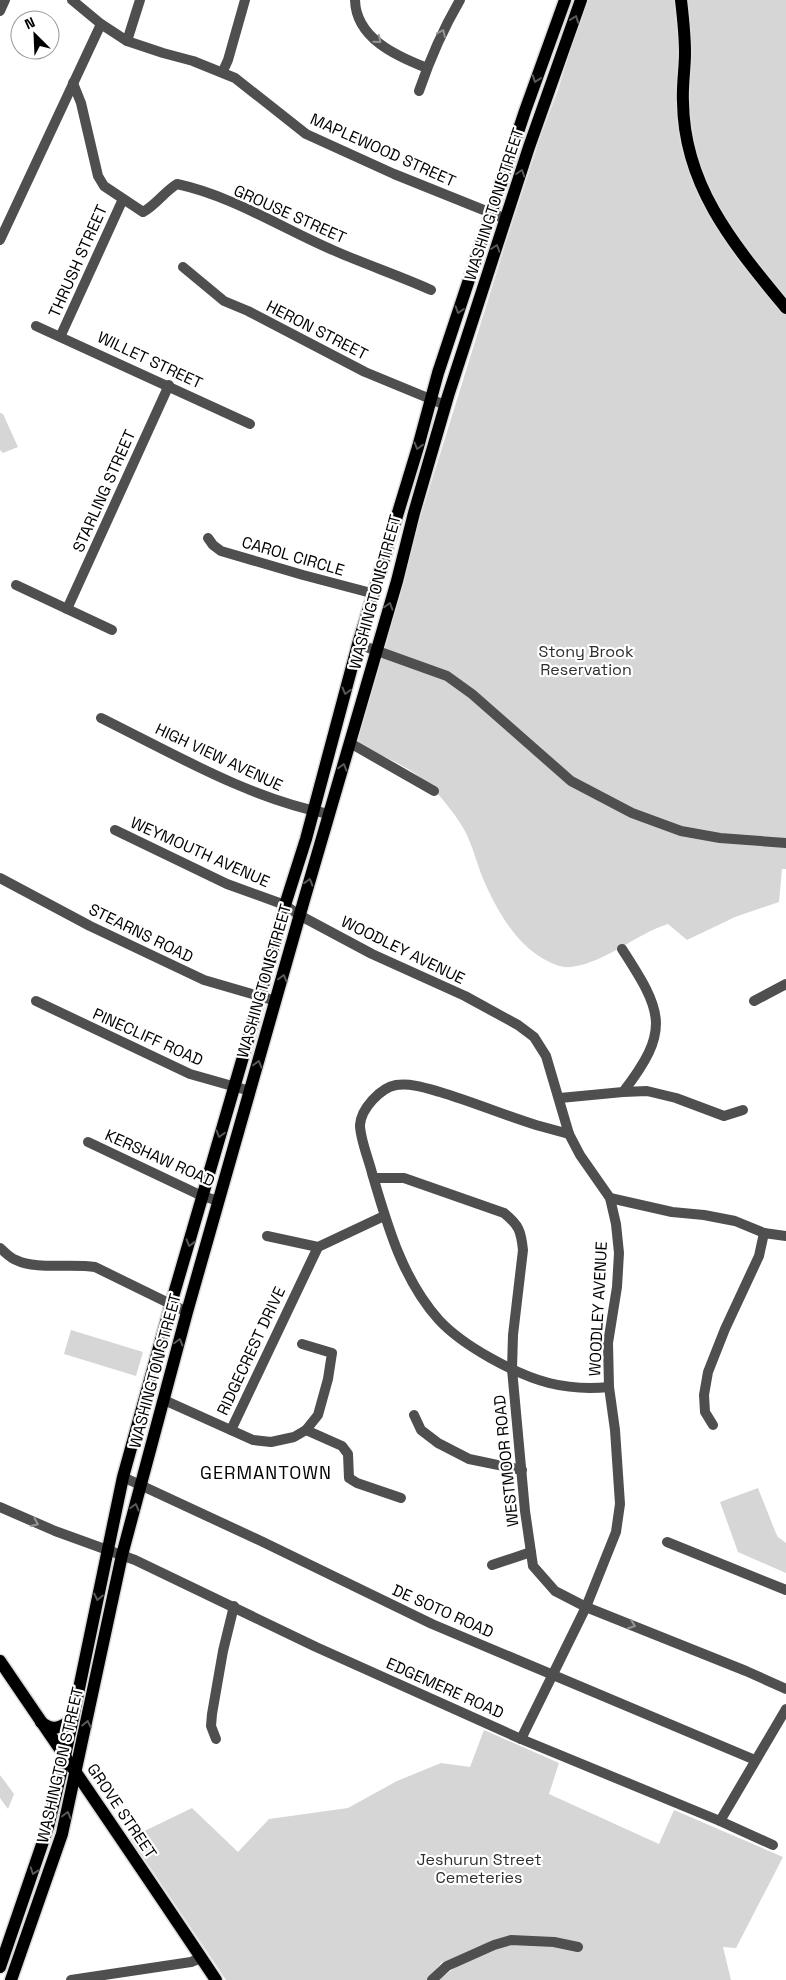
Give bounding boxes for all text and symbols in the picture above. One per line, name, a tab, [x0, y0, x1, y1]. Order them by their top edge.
north arrow	[10, 10, 60, 60]
text: N	[22, 13, 38, 33]
one-way arrow	[569, 16, 579, 24]
one-way arrow	[436, 29, 446, 38]
one-way arrow	[372, 35, 381, 44]
one-way arrow	[532, 74, 542, 83]
street label: MAPLEWOOD STREET	[307, 108, 459, 192]
street label: WASHINGTON STREET	[459, 125, 529, 283]
one-way arrow	[515, 169, 525, 177]
street label: GROUSE STREET	[230, 180, 350, 248]
street label: THRUSH STREET	[44, 201, 112, 321]
one-way arrow	[490, 244, 500, 253]
street label: HERON STREET	[263, 295, 371, 365]
one-way arrow	[454, 306, 464, 314]
street label: WILLET STREET	[94, 326, 206, 394]
street label: STARLING STREET	[68, 426, 140, 556]
one-way arrow	[413, 441, 424, 450]
street label: WASHINGTON STREET	[344, 512, 406, 672]
street label: CAROL CIRCLE	[239, 531, 347, 581]
one-way arrow	[384, 602, 394, 611]
park label: Stony Brook Reservation	[538, 641, 634, 680]
one-way arrow	[341, 687, 351, 695]
street label: HIGH VIEW AVENUE	[152, 718, 286, 796]
one-way arrow	[337, 763, 347, 771]
street label: WEYMOUTH AVENUE	[127, 812, 273, 892]
one-way arrow	[303, 878, 313, 887]
street label: STEARNS ROAD	[85, 899, 197, 967]
street label: WASHINGTON STREET	[232, 902, 296, 1060]
street label: WOODLEY AVENUE	[338, 911, 468, 989]
one-way arrow	[277, 975, 287, 983]
street label: PINECLIFF ROAD	[89, 1003, 207, 1071]
one-way arrow	[252, 1060, 263, 1068]
street label: KERSHAW ROAD	[102, 1124, 218, 1192]
one-way arrow	[216, 1129, 226, 1137]
one-way arrow	[185, 1238, 195, 1246]
street label: WOODLEY AVENUE	[584, 1241, 612, 1377]
street label: RIDGECREST DRIVE	[212, 1283, 290, 1419]
street label: WASHINGTON STREET	[124, 1291, 186, 1451]
one-way arrow	[173, 1337, 184, 1346]
street label: WESTMOOR ROAD	[489, 1394, 523, 1528]
district label: GERMANTOWN	[200, 1461, 332, 1484]
one-way arrow	[129, 1503, 140, 1512]
one-way arrow	[30, 1516, 39, 1527]
street label: DE SOTO ROAD	[389, 1579, 497, 1643]
one-way arrow	[93, 1593, 104, 1602]
one-way arrow	[627, 1618, 636, 1629]
street label: EDGEMERE ROAD	[383, 1653, 507, 1723]
street label: WASHINGTON STREET	[32, 1685, 88, 1845]
one-way arrow	[81, 1720, 91, 1729]
street label: GROVE STREET	[82, 1759, 162, 1863]
one-way arrow	[61, 1811, 72, 1819]
park label: Jeshurun Street Cemeteries	[416, 1849, 542, 1888]
one-way arrow	[30, 1866, 40, 1874]

